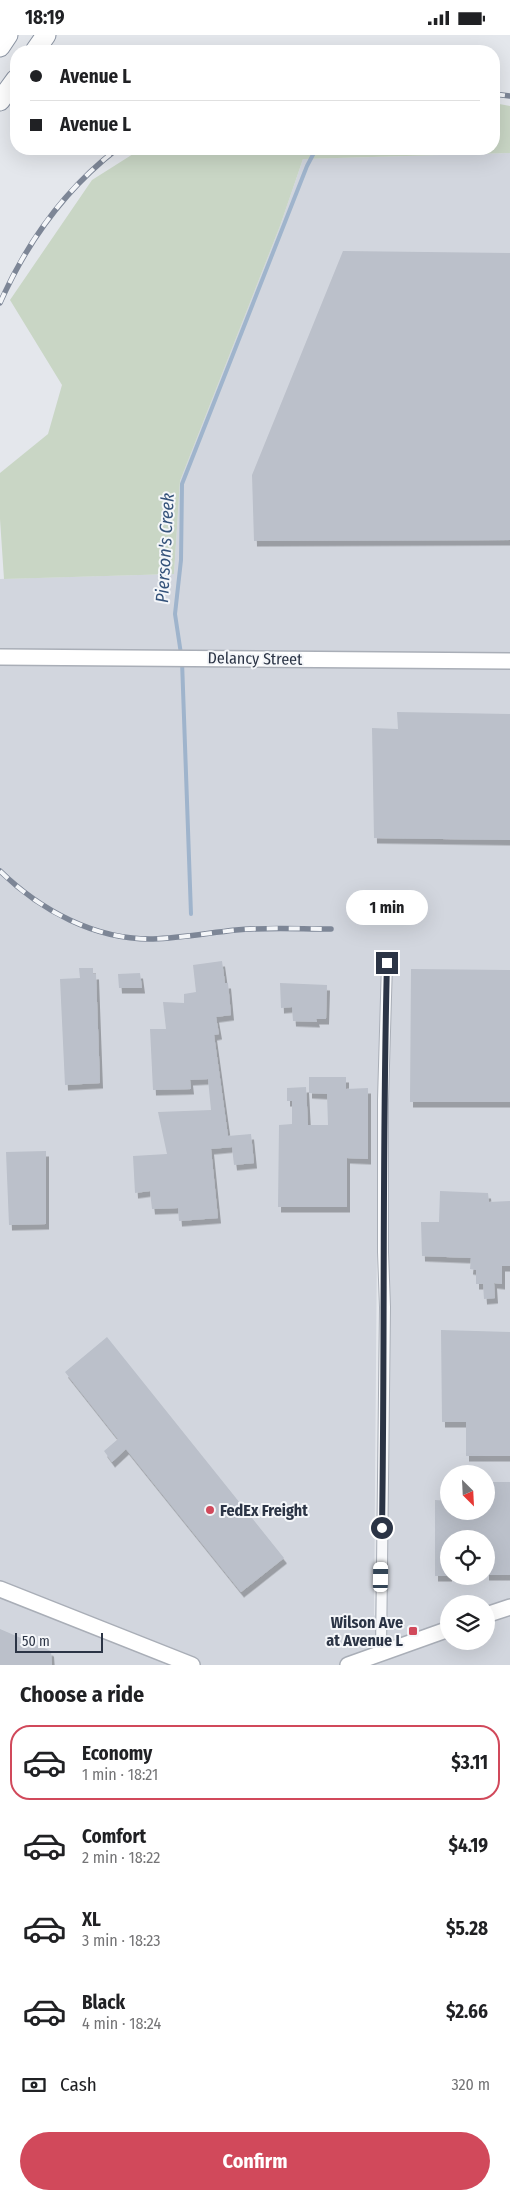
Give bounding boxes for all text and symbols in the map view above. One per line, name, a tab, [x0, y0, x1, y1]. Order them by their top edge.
text: 18:19	[25, 6, 65, 29]
text: Avenue L	[60, 65, 131, 88]
text: Avenue L	[60, 113, 131, 136]
water label: Pierson's Creek	[151, 492, 179, 604]
street label: Delancy Street	[207, 648, 303, 669]
callout: 1 min	[346, 891, 428, 925]
text: 1 min	[370, 898, 404, 917]
route end	[376, 952, 398, 974]
north arrow	[440, 1465, 495, 1520]
map controls	[440, 1465, 495, 1650]
place label: FedEx Freight	[220, 1501, 308, 1520]
marker: FedEx Freight	[204, 1504, 216, 1516]
route start	[371, 1517, 393, 1539]
button: locate	[440, 1530, 495, 1585]
car	[373, 1562, 388, 1592]
button: layers	[440, 1595, 495, 1650]
place label: Wilson Ave at Avenue L	[326, 1613, 404, 1650]
marker: Wilson Ave at Avenue L	[407, 1625, 419, 1637]
scale bar	[15, 1630, 102, 1653]
text: 50 m	[22, 1633, 50, 1650]
text: Choose a ride	[20, 1681, 144, 1708]
icon: car	[22, 1740, 67, 1785]
text: Economy	[82, 1742, 152, 1765]
text: $3.11	[451, 1751, 488, 1774]
text: 1 min · 18:21	[82, 1765, 158, 1784]
icon: car	[22, 1823, 67, 1868]
text: Comfort	[82, 1825, 146, 1848]
text: $4.19	[448, 1834, 488, 1857]
text: 2 min · 18:22	[82, 1848, 160, 1867]
icon: car	[22, 1906, 67, 1951]
text: XL	[82, 1908, 101, 1931]
text: $5.28	[446, 1917, 488, 1940]
text: 3 min · 18:23	[82, 1931, 161, 1950]
icon: car	[22, 1989, 67, 2034]
text: Black	[82, 1991, 125, 2014]
text: $2.66	[446, 2000, 488, 2023]
text: 4 min · 18:24	[82, 2014, 161, 2033]
icon: cash	[20, 2071, 48, 2099]
text: Cash	[60, 2073, 97, 2096]
text: 320 m	[451, 2075, 490, 2094]
button: Confirm	[20, 2132, 490, 2190]

